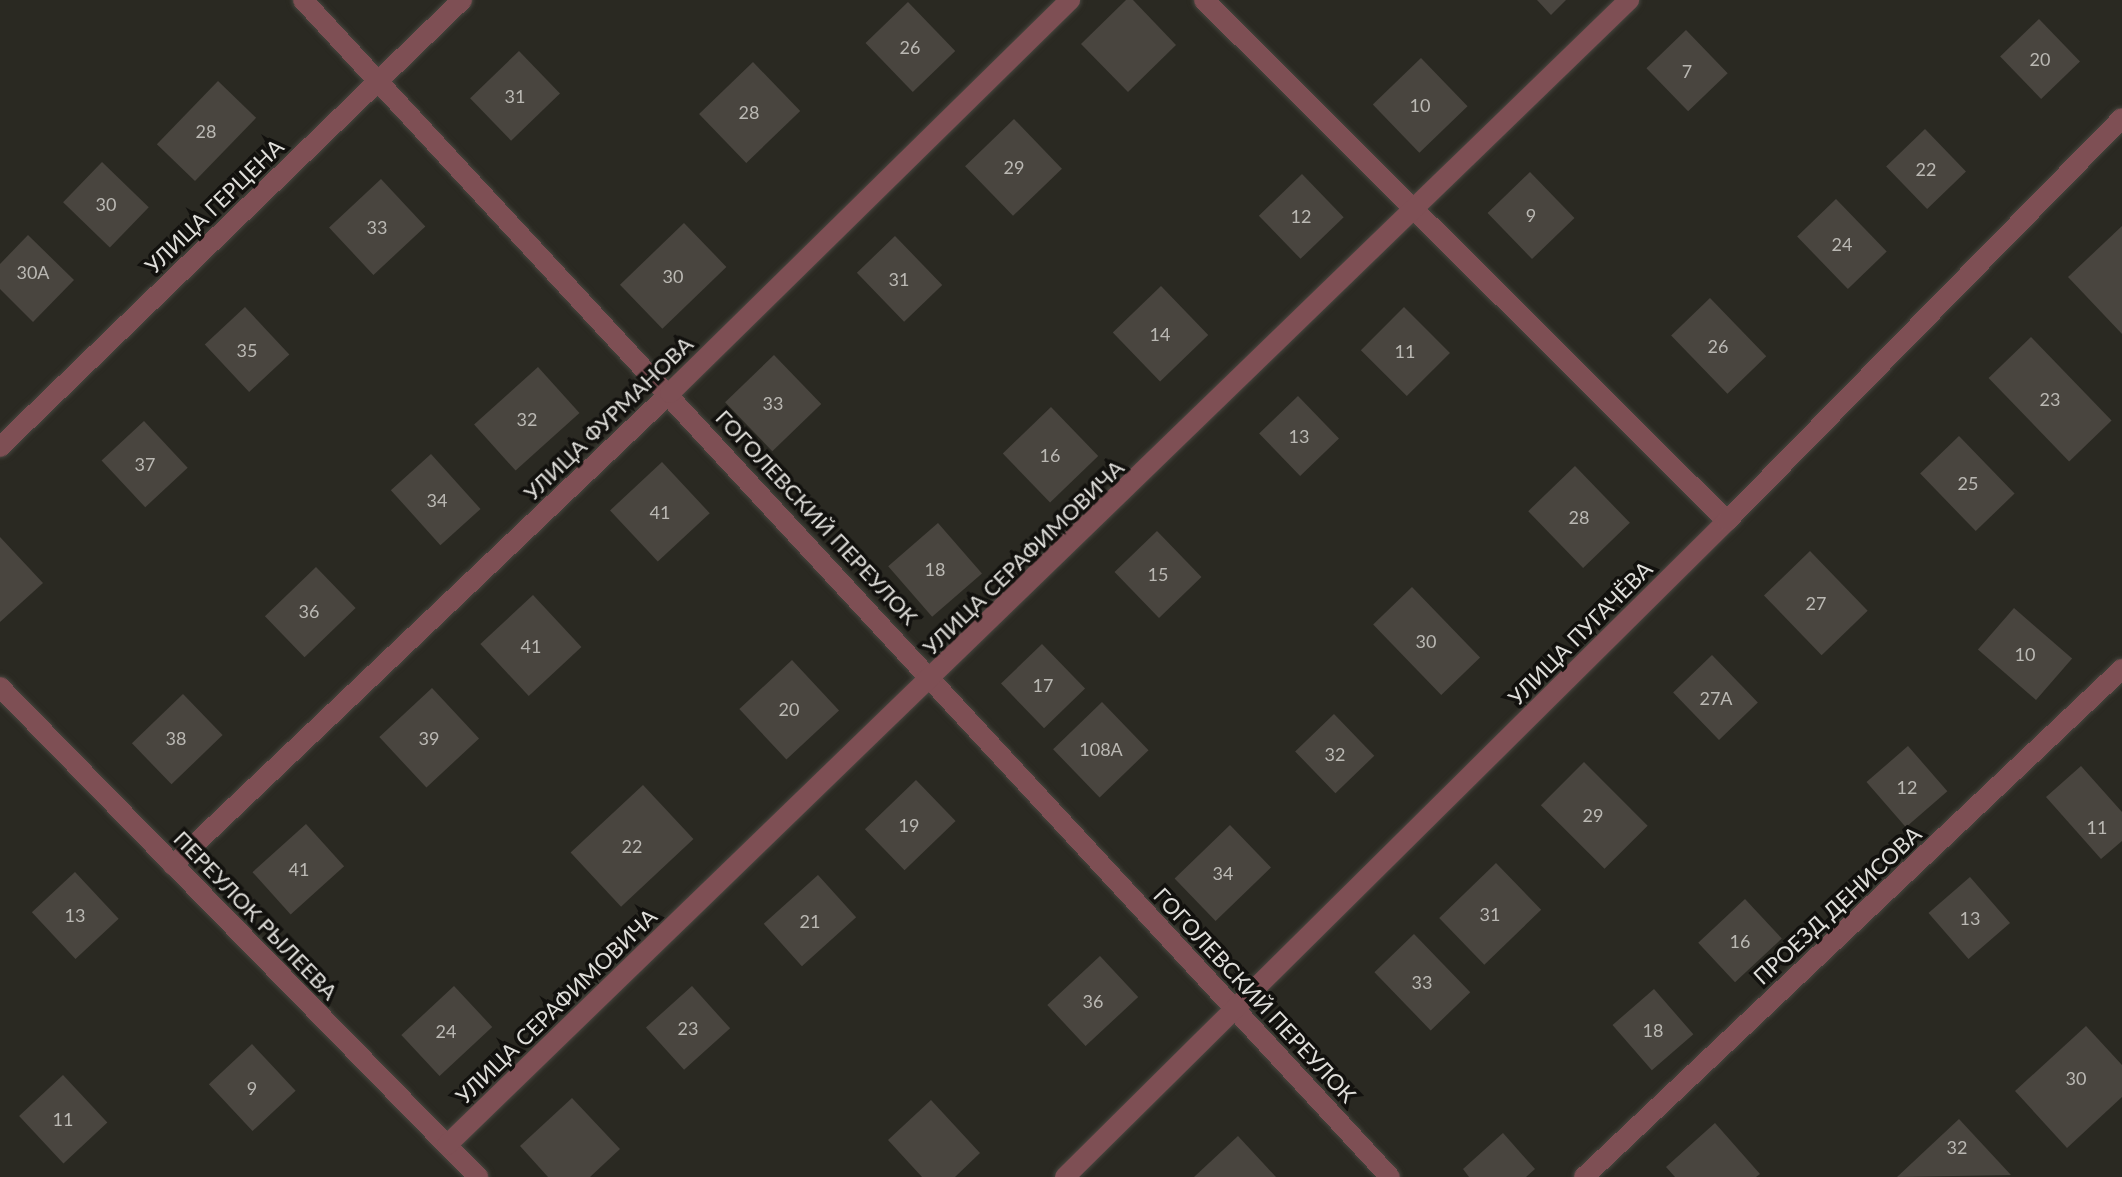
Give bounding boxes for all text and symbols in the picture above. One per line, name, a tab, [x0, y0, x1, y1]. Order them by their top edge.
house number: 26	[900, 36, 920, 58]
house number: 20	[2030, 48, 2050, 70]
house number: 7	[1682, 60, 1692, 82]
house number: 31	[505, 85, 525, 107]
house number: 10	[1410, 94, 1430, 116]
house number: 28	[739, 101, 759, 123]
house number: 28	[196, 120, 216, 142]
street label: УЛИЦА ГЕРЦЕНА	[139, 133, 289, 279]
house number: 29	[1004, 156, 1024, 178]
house number: 22	[1916, 158, 1936, 180]
house number: 30	[96, 193, 116, 215]
house number: 9	[1526, 204, 1536, 226]
house number: 12	[1291, 205, 1311, 227]
house number: 33	[367, 216, 387, 238]
house number: 24	[1832, 233, 1852, 255]
house number: 30А	[16, 261, 50, 283]
house number: 30	[663, 265, 683, 287]
house number: 31	[889, 268, 909, 290]
house number: 14	[1150, 323, 1170, 345]
street label: УЛИЦА ФУРМАНОВА	[518, 330, 698, 506]
house number: 26	[1708, 335, 1728, 357]
house number: 35	[237, 339, 257, 361]
house number: 11	[1395, 340, 1415, 362]
house number: 23	[2040, 388, 2060, 410]
house number: 33	[763, 392, 783, 414]
street label: ГОГОЛЕВСКИЙ ПЕРЕУЛОК	[711, 404, 923, 630]
house number: 32	[517, 408, 537, 430]
house number: 13	[1289, 425, 1309, 447]
house number: 16	[1040, 444, 1060, 466]
house number: 37	[135, 453, 155, 475]
street label: УЛИЦА СЕРАФИМОВИЧА	[917, 454, 1129, 660]
house number: 25	[1958, 472, 1978, 494]
house number: 34	[427, 489, 447, 511]
house number: 41	[650, 501, 670, 523]
house number: 28	[1569, 506, 1589, 528]
street label: УЛИЦА ПУГАЧЁВА	[1503, 556, 1657, 710]
house number: 18	[925, 558, 945, 580]
house number: 15	[1148, 563, 1168, 585]
house number: 27	[1806, 592, 1826, 614]
house number: 36	[299, 600, 319, 622]
house number: 30	[1416, 630, 1436, 652]
house number: 41	[521, 635, 541, 657]
house number: 10	[2015, 643, 2035, 665]
house number: 17	[1033, 674, 1053, 696]
house number: 27А	[1699, 687, 1733, 709]
house number: 20	[779, 698, 799, 720]
house number: 38	[166, 727, 186, 749]
house number: 39	[419, 727, 439, 749]
house number: 108А	[1079, 738, 1123, 760]
house number: 32	[1325, 743, 1345, 765]
house number: 12	[1897, 776, 1917, 798]
house number: 29	[1583, 804, 1603, 826]
house number: 19	[899, 814, 919, 836]
house number: 11	[2087, 816, 2107, 838]
street label: ПРОЕЗД ДЕНИСОВА	[1748, 820, 1926, 990]
street label: ПЕРЕУЛОК РЫЛЕЕВА	[169, 825, 343, 1005]
house number: 22	[622, 835, 642, 857]
house number: 41	[289, 858, 309, 880]
house number: 34	[1213, 862, 1233, 884]
street label: ГОГОЛЕВСКИЙ ПЕРЕУЛОК	[1149, 882, 1361, 1108]
street label: УЛИЦА СЕРАФИМОВИЧА	[450, 903, 662, 1109]
house number: 31	[1480, 903, 1500, 925]
house number: 13	[65, 904, 85, 926]
house number: 13	[1960, 907, 1980, 929]
house number: 21	[800, 910, 820, 932]
house number: 16	[1730, 930, 1750, 952]
house number: 33	[1412, 971, 1432, 993]
house number: 36	[1083, 990, 1103, 1012]
house number: 23	[678, 1017, 698, 1039]
house number: 18	[1643, 1019, 1663, 1041]
house number: 24	[436, 1020, 456, 1042]
house number: 30	[2066, 1067, 2086, 1089]
house number: 9	[247, 1077, 257, 1099]
house number: 11	[53, 1108, 73, 1130]
house number: 32	[1947, 1136, 1967, 1158]

